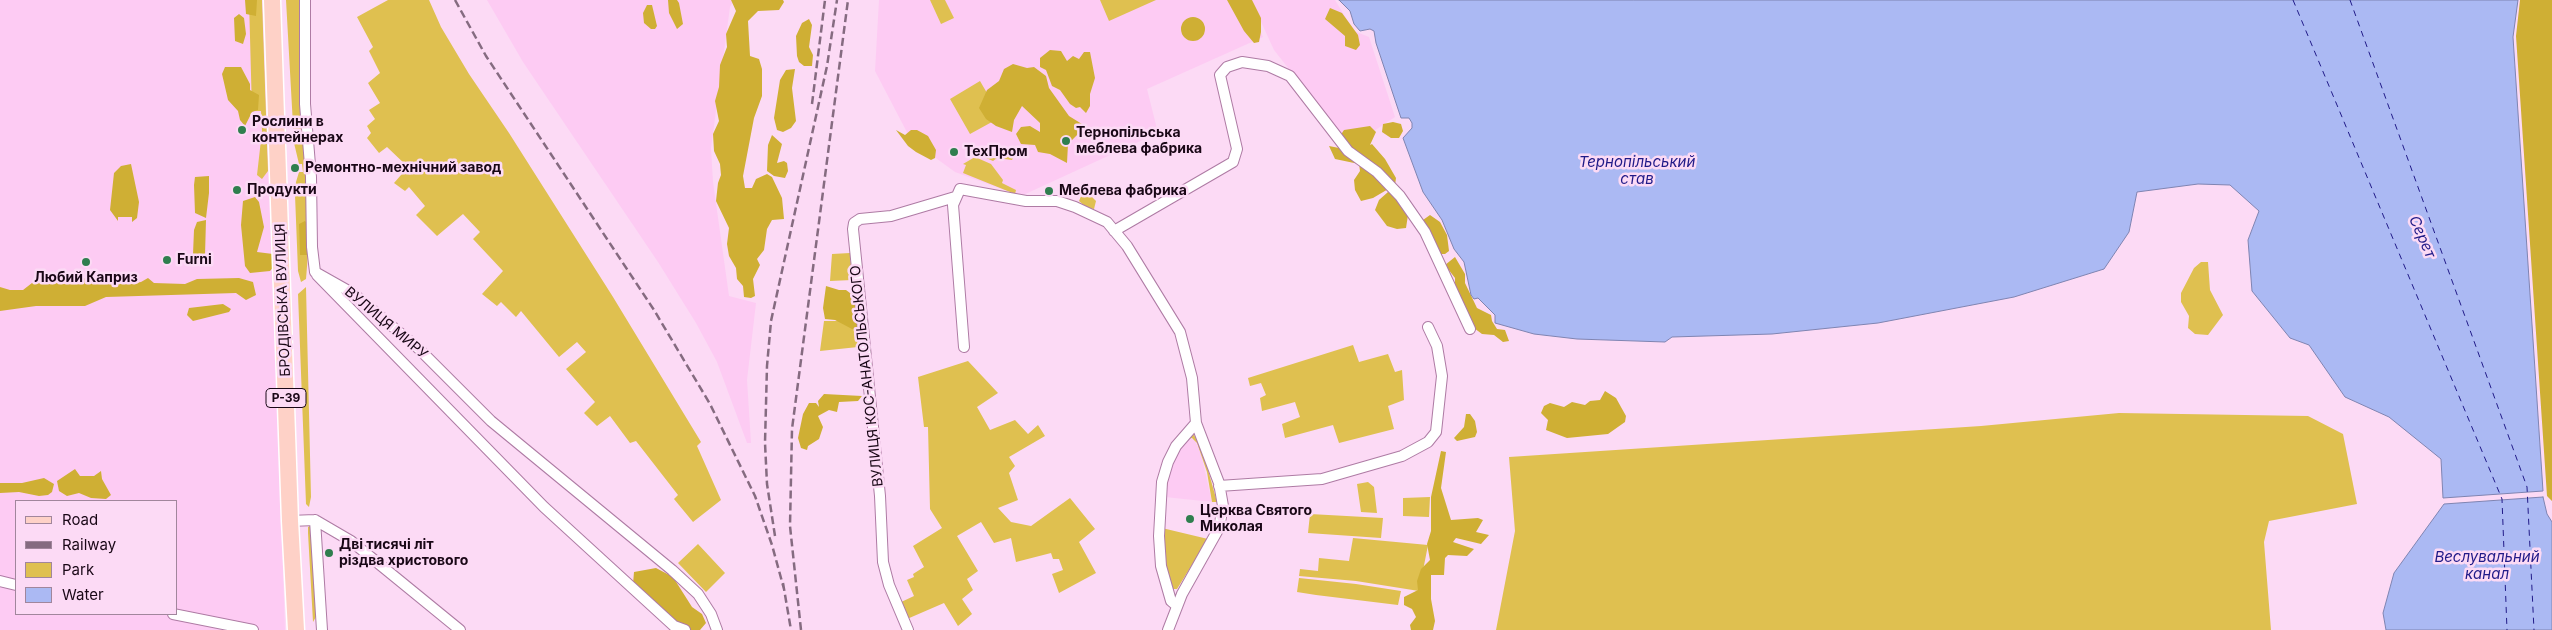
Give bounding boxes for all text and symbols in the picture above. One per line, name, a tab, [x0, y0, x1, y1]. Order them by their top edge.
place label: Рослини в контейнерах	[252, 114, 343, 146]
marker: Рослини в контейнерах	[236, 124, 248, 136]
place label: Тернопільська меблева фабрика	[1076, 125, 1202, 158]
marker: Тернопільська меблева фабрика	[1060, 135, 1072, 147]
place label: ТехПром	[964, 144, 1028, 160]
marker: ТехПром	[948, 146, 960, 158]
water label: Тернопільський став	[1579, 153, 1695, 188]
place label: Ремонтно-мехнічний завод	[305, 160, 501, 176]
marker: Ремонтно-мехнічний завод	[289, 162, 301, 174]
place label: Продукти	[247, 182, 317, 198]
place label: Меблева фабрика	[1059, 183, 1187, 199]
marker: Продукти	[231, 184, 243, 196]
marker: Меблева фабрика	[1043, 185, 1055, 197]
water label: Серет	[2405, 213, 2439, 261]
street label: БРОДІВСЬКА ВУЛИЦЯ	[272, 223, 294, 377]
place label: Furni	[177, 252, 212, 268]
marker: Furni	[161, 254, 173, 266]
marker: Любий Каприз	[80, 256, 92, 268]
street label: ВУЛИЦЯ КОС-АНАТОЛЬСЬКОГО	[847, 264, 887, 488]
place label: Любий Каприз	[34, 270, 138, 286]
street label: ВУЛИЦЯ МИРУ	[341, 283, 431, 363]
road number: Р-39	[266, 388, 306, 408]
legend	[15, 500, 178, 615]
place label: Церква Святого Миколая	[1200, 503, 1312, 536]
text: Road	[62, 510, 98, 529]
marker: Церква Святого Миколая	[1184, 513, 1196, 525]
text: Railway	[62, 535, 116, 554]
place label: Дві тисячі літ різдва христового	[339, 537, 468, 570]
marker: Дві тисячі літ різдва христового	[323, 547, 335, 559]
water label: Веслувальний канал	[2434, 548, 2540, 583]
text: Park	[62, 560, 94, 579]
text: Water	[62, 585, 104, 604]

